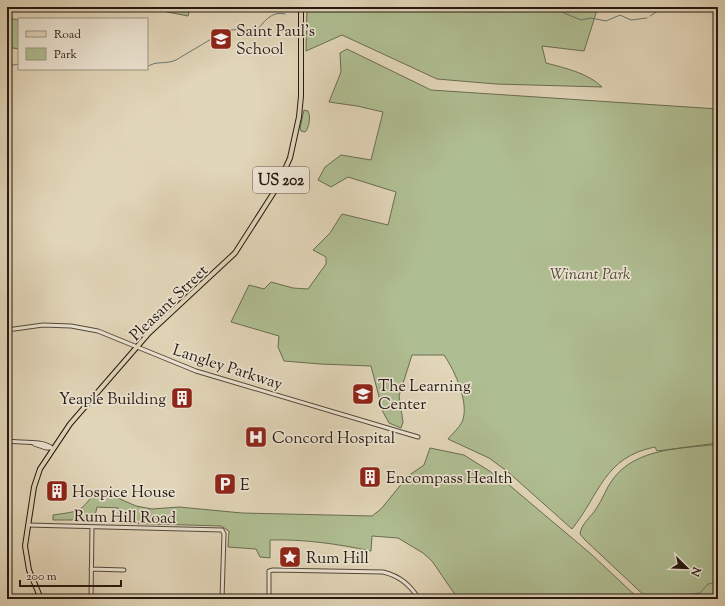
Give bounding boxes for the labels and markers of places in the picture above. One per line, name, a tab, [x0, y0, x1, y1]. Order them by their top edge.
place label: Saint Paul's School	[236, 21, 315, 62]
school or university icon: Saint Paul's School	[208, 26, 234, 52]
place label: The Learning Center	[378, 376, 471, 417]
school or university icon: The Learning Center	[350, 381, 376, 407]
building icon: Yeaple Building	[169, 385, 195, 411]
place label: Yeaple Building	[59, 389, 166, 412]
hospital icon: Concord Hospital	[243, 424, 269, 450]
place label: Concord Hospital	[272, 428, 396, 451]
building icon: Encompass Health	[357, 464, 383, 490]
place label: Encompass Health	[386, 468, 514, 491]
parking icon: E	[212, 471, 238, 497]
place label: E	[240, 475, 250, 498]
building icon: Hospice House	[44, 478, 70, 504]
place label: Hospice House	[72, 482, 176, 505]
place icon: Rum Hill	[277, 544, 303, 570]
place label: Rum Hill	[306, 548, 370, 571]

